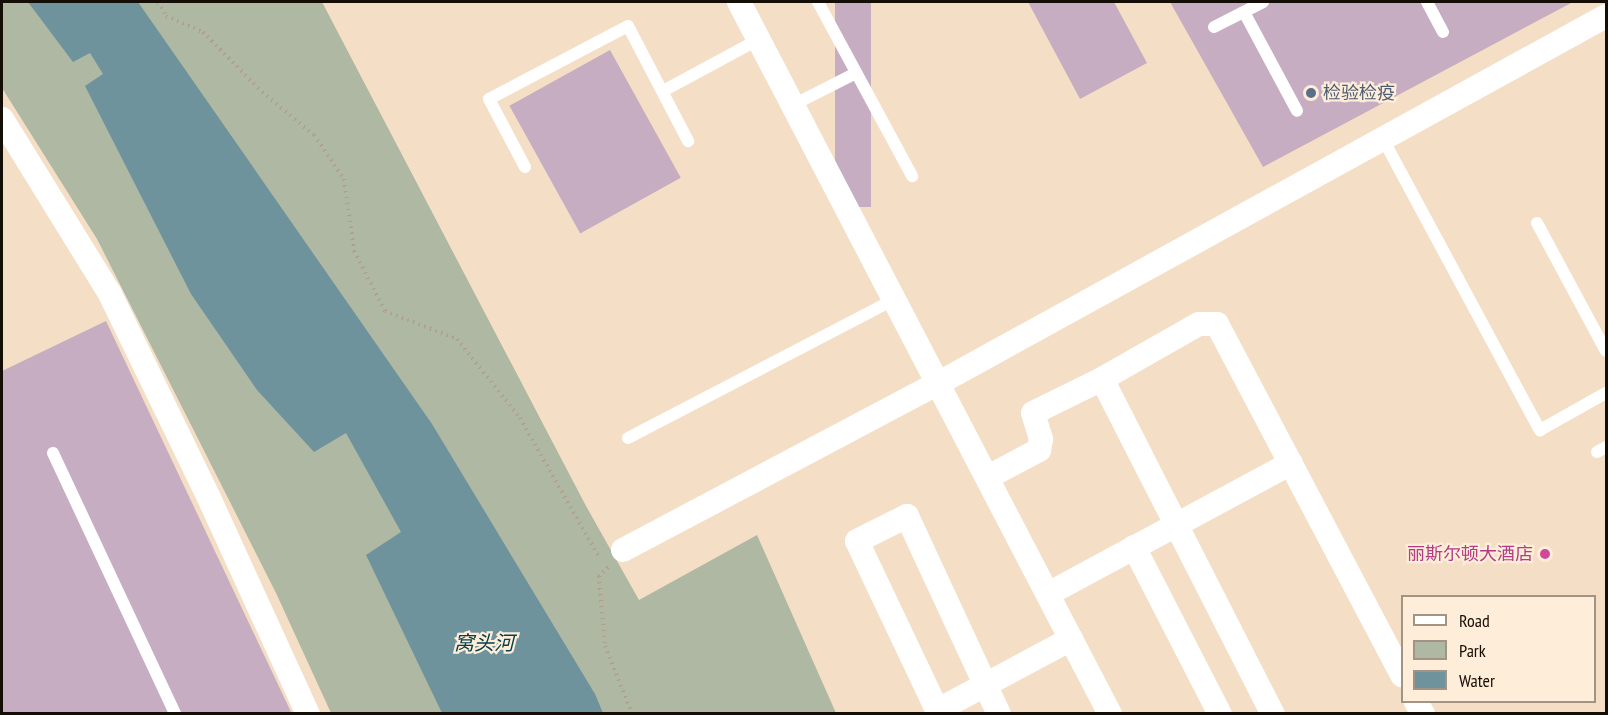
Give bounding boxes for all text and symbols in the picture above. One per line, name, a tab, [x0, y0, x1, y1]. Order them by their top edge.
place label: 检验检疫	[1323, 82, 1395, 104]
marker: 检验检疫	[1304, 86, 1318, 100]
place label: 丽斯尔顿大酒店	[1407, 543, 1533, 565]
marker: 丽斯尔顿大酒店	[1538, 547, 1552, 561]
legend	[1401, 595, 1596, 703]
text: Road	[1459, 609, 1490, 632]
water label: 窝头河	[454, 631, 514, 655]
text: Park	[1459, 639, 1486, 662]
text: Water	[1459, 669, 1495, 692]

